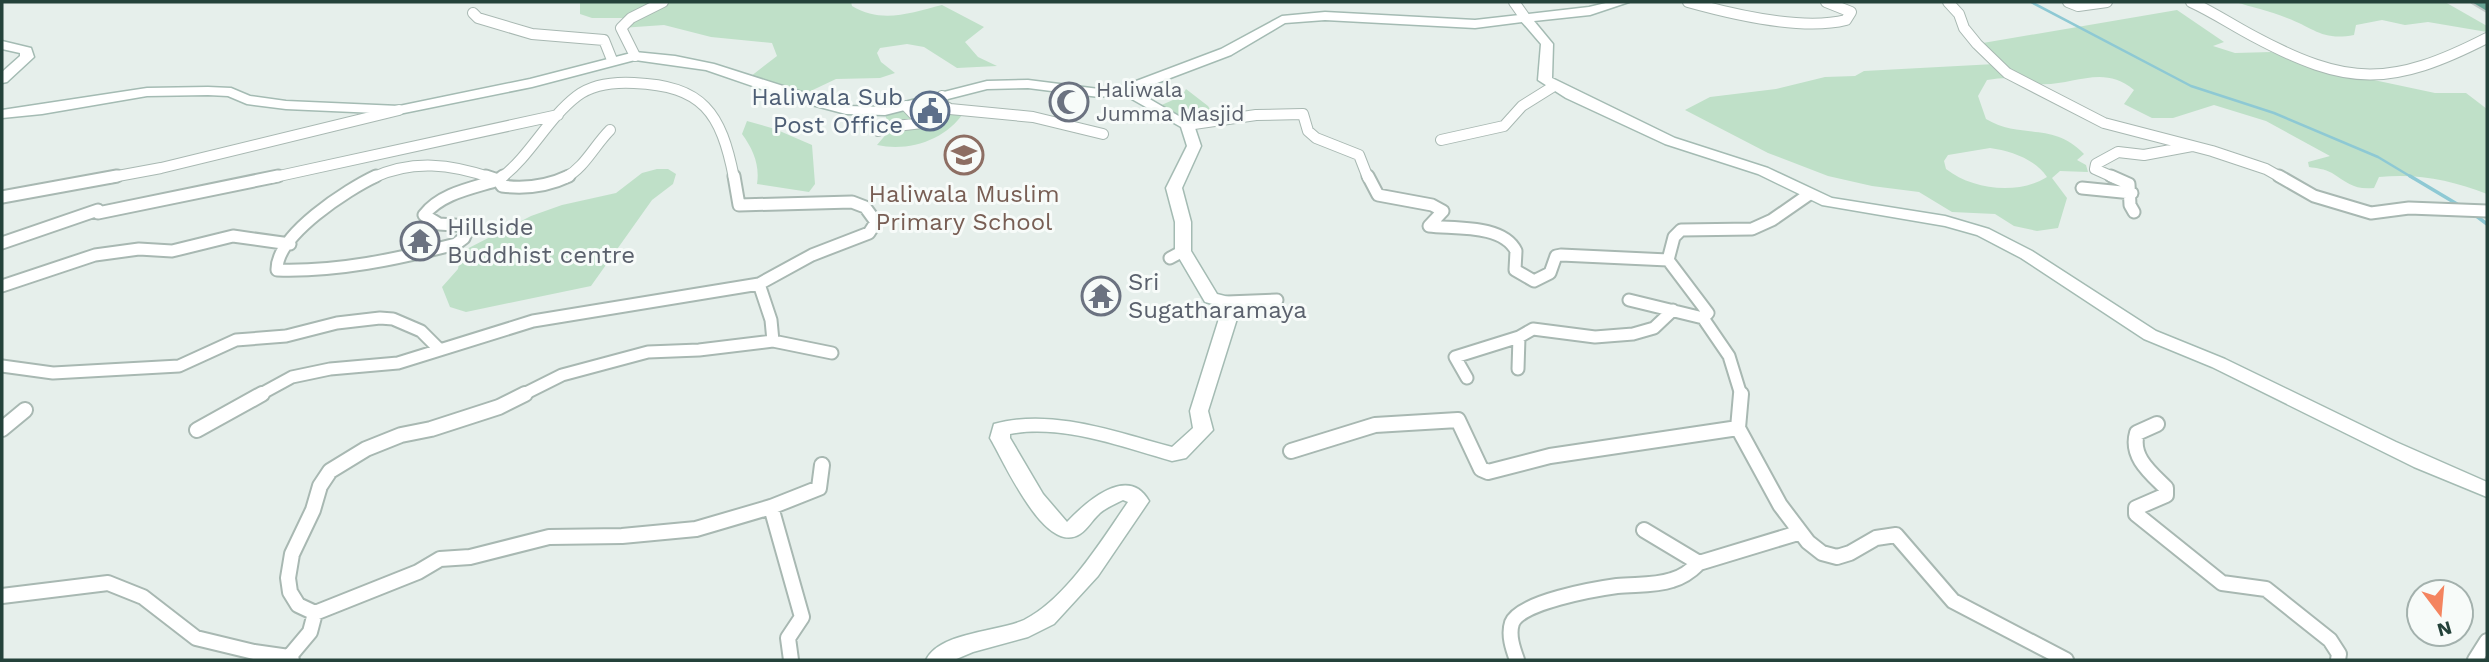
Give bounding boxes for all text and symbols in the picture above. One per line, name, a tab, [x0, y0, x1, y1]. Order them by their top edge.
place label: Haliwala Jumma Masjid	[1096, 77, 1244, 126]
mosque icon: Haliwala Jumma Masjid	[1048, 81, 1090, 123]
place label: Haliwala Sub Post Office	[751, 83, 903, 139]
public building icon: Haliwala Sub Post Office	[909, 90, 951, 132]
school or university icon: Haliwala Muslim Primary School	[943, 134, 985, 176]
place label: Haliwala Muslim Primary School	[868, 180, 1060, 236]
place label: Hillside Buddhist centre	[447, 213, 635, 269]
temple icon: Hillside Buddhist centre	[399, 220, 441, 262]
place label: Sri Sugatharamaya	[1128, 268, 1307, 324]
temple icon: Sri Sugatharamaya	[1080, 275, 1122, 317]
north arrow	[2405, 578, 2475, 648]
text: N	[2435, 616, 2454, 642]

